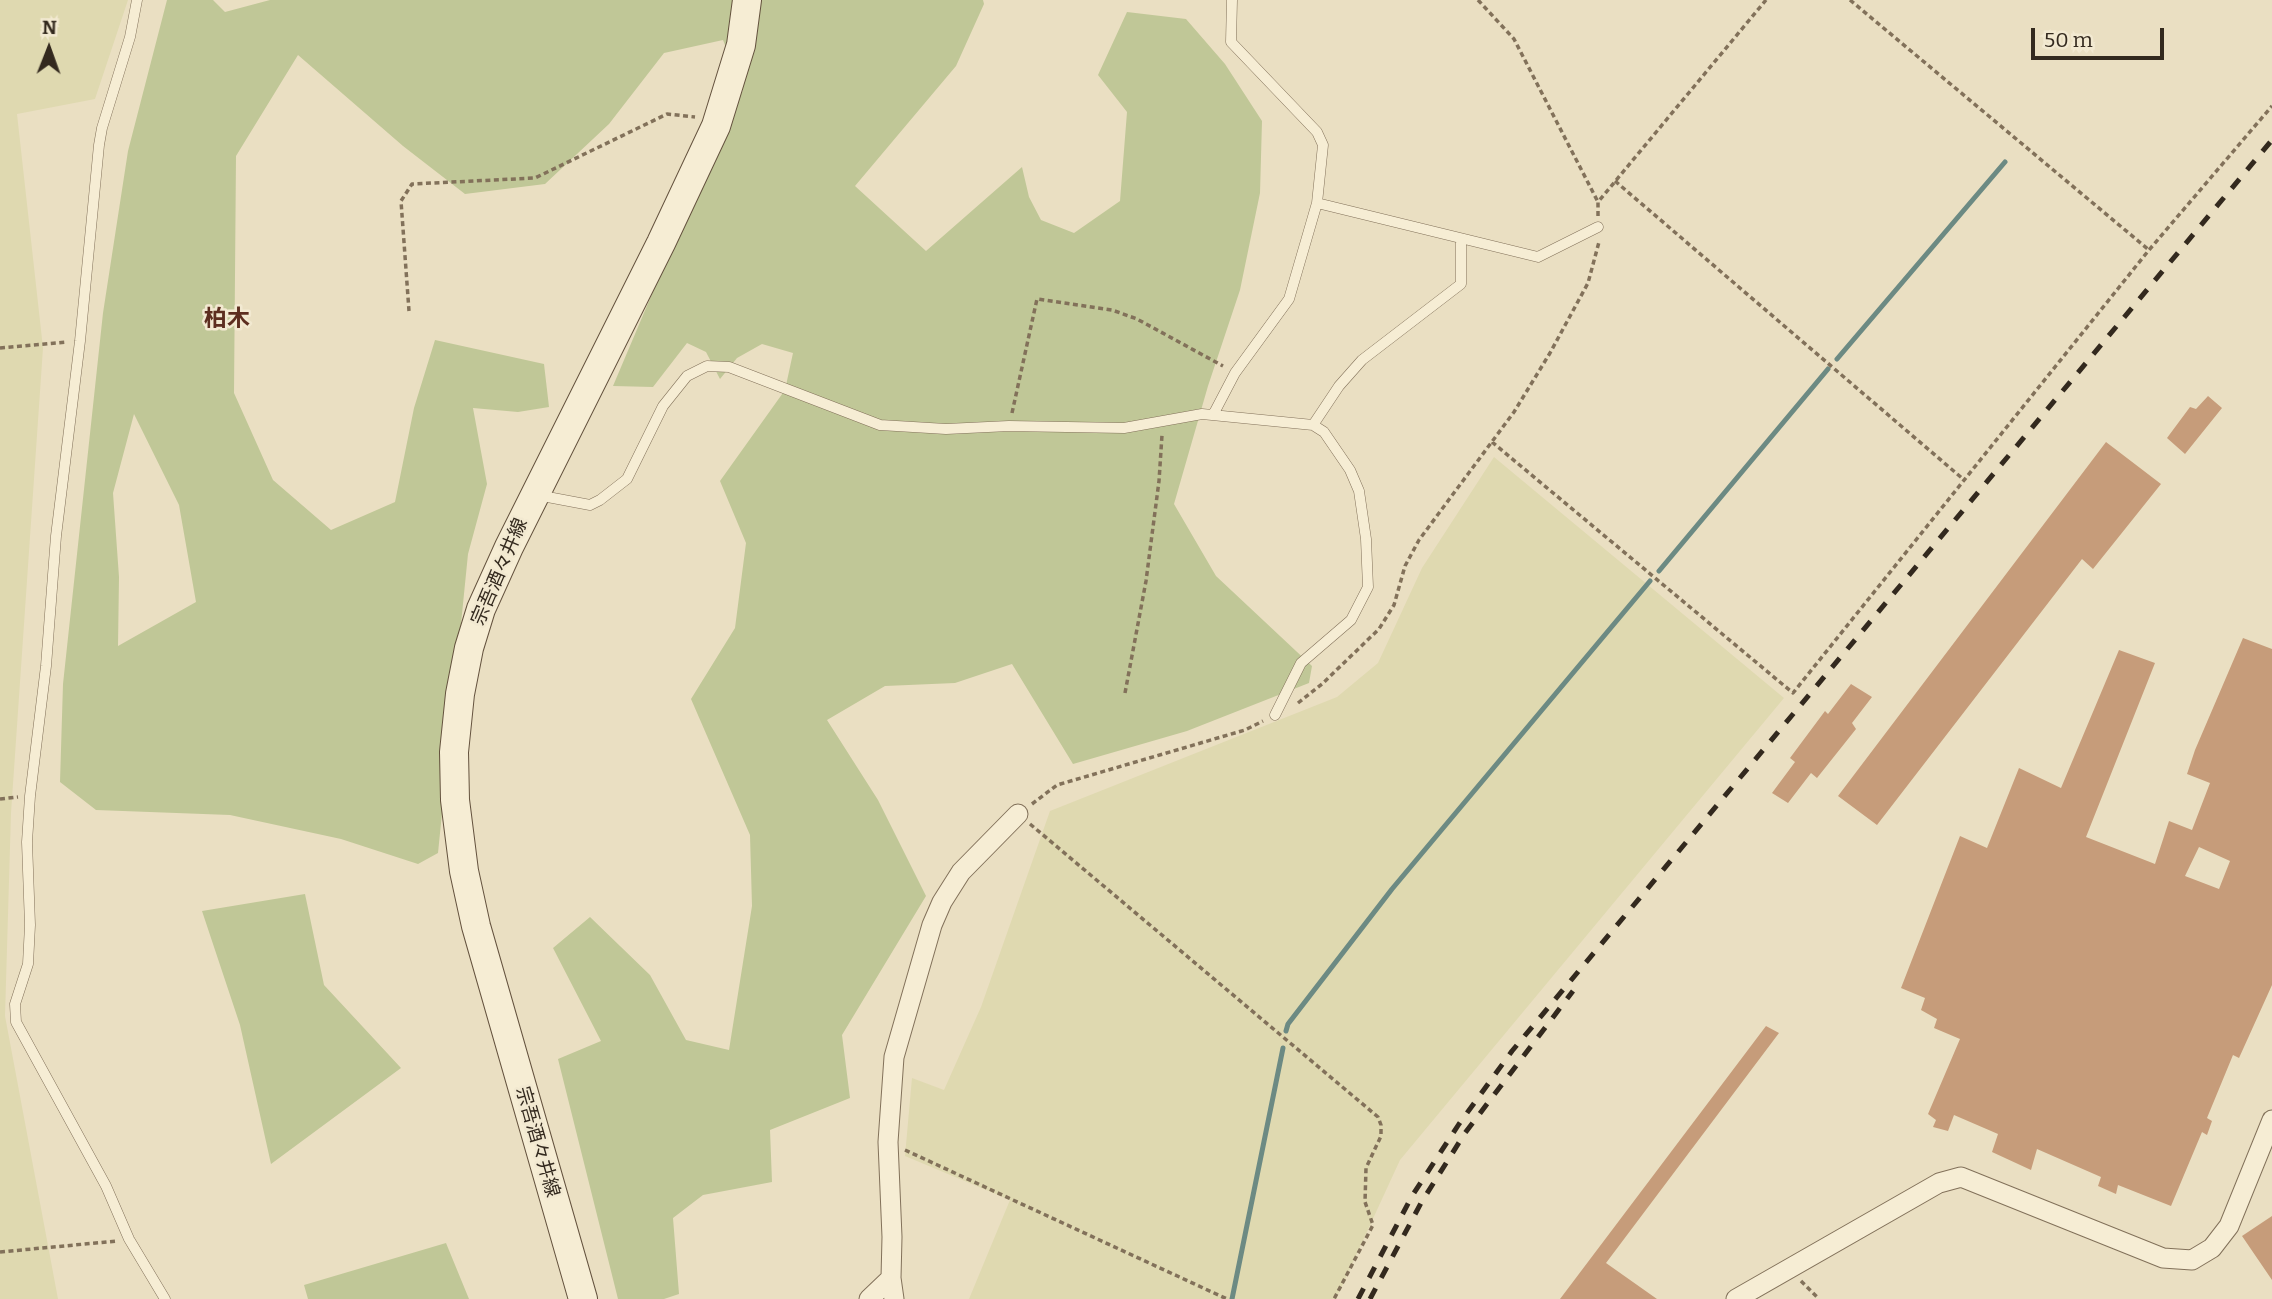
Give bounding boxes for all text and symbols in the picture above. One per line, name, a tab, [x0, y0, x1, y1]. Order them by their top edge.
north arrow	[14, 14, 84, 84]
scale bar	[2034, 14, 2167, 58]
text: N	[42, 16, 57, 39]
text: 50 m	[2044, 27, 2093, 53]
district label: 柏木	[204, 306, 250, 334]
street label: 宗吾酒々井線	[467, 515, 533, 629]
street label: 宗吾酒々井線	[510, 1084, 564, 1200]

